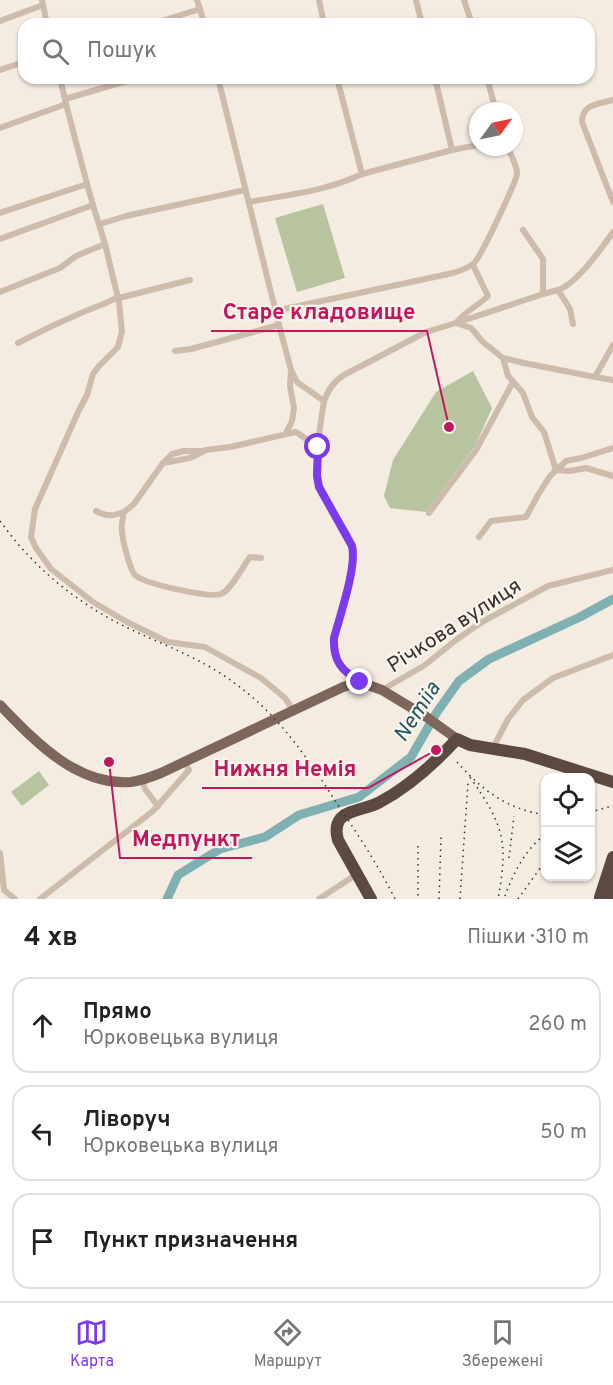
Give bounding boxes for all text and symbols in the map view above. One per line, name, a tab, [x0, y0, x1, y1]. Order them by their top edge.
search box	[18, 18, 595, 84]
icon: search	[39, 35, 72, 68]
text: Пошук	[87, 38, 157, 65]
north arrow	[469, 102, 523, 156]
callout: Старе кладовище	[211, 291, 427, 331]
text: Старе кладовище	[223, 300, 415, 327]
route start	[304, 433, 330, 459]
street label: Річкова вулиця	[383, 573, 527, 680]
route end	[346, 668, 372, 694]
water label: Nemiia	[389, 677, 448, 748]
callout: Нижня Немія	[202, 748, 368, 788]
text: Нижня Немія	[214, 757, 356, 784]
map controls	[541, 773, 595, 881]
button: locate	[541, 773, 595, 827]
callout: Медпункт	[120, 818, 252, 858]
text: Медпункт	[132, 827, 240, 854]
button: layers	[541, 827, 595, 881]
text: 4 хв	[24, 922, 78, 955]
text: Пішки · 310 m	[467, 925, 589, 951]
text: Прямо	[83, 999, 152, 1026]
icon: ahead	[26, 1009, 59, 1042]
text: 260 m	[528, 1012, 587, 1038]
text: Юрковецька вулиця	[83, 1026, 279, 1052]
text: Ліворуч	[83, 1107, 171, 1134]
icon: left	[26, 1117, 59, 1150]
text: 50 m	[540, 1120, 587, 1146]
text: Юрковецька вулиця	[83, 1134, 279, 1160]
icon: arrive	[26, 1225, 59, 1258]
text: Пункт призначення	[83, 1228, 298, 1255]
tab: Карта	[70, 1316, 114, 1372]
tab: Маршрут	[254, 1316, 322, 1372]
tab: Збережені	[462, 1316, 543, 1372]

